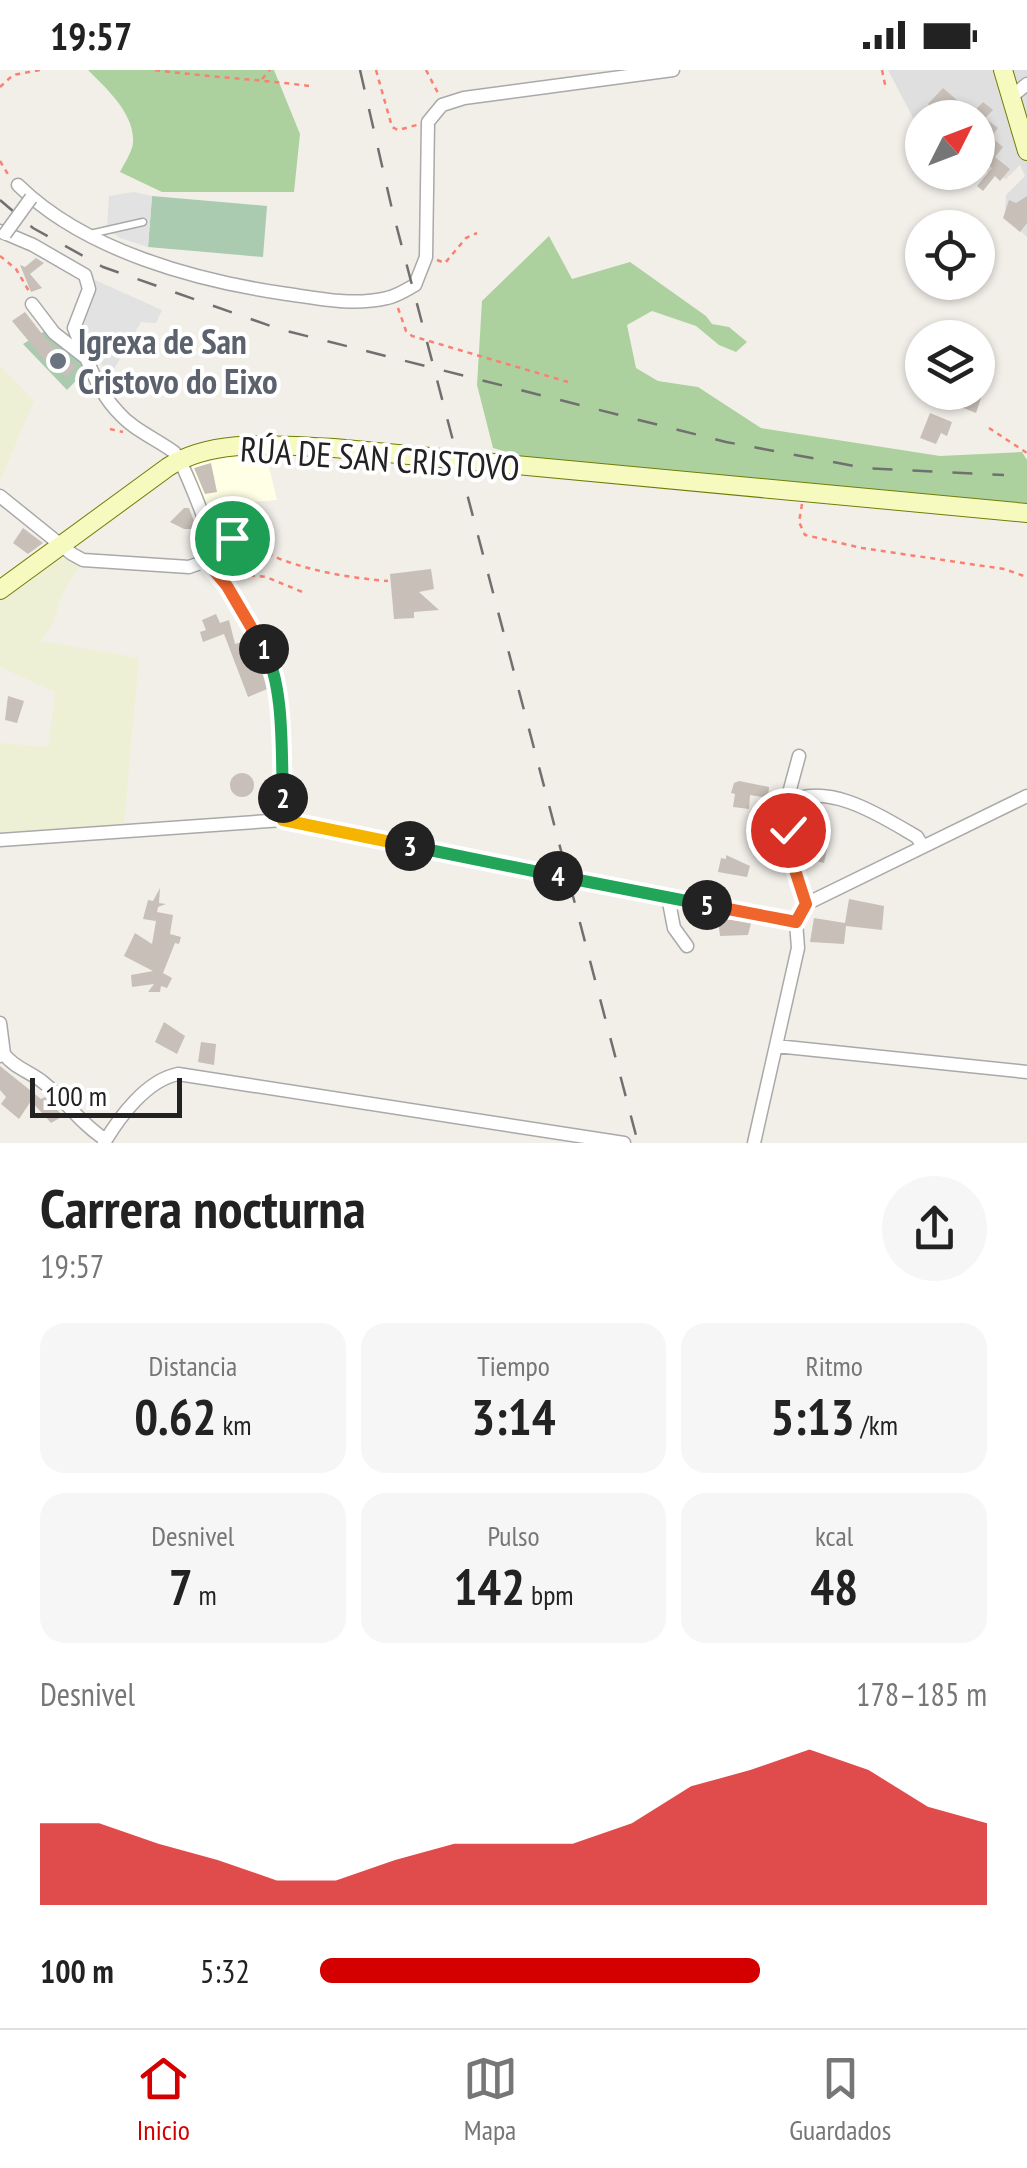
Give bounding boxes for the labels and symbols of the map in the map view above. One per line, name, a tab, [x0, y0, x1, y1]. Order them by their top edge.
north arrow	[905, 100, 995, 190]
place label: Igrexa de San Cristovo do Eixo	[78, 318, 278, 404]
marker: Igrexa de San Cristovo do Eixo	[47, 350, 69, 372]
street label: RÚA DE SAN CRISTOVO	[239, 425, 521, 491]
pin	[190, 496, 275, 581]
pin: 1	[239, 624, 289, 674]
pin: 2	[258, 773, 308, 823]
pin	[746, 788, 831, 873]
pin: 3	[385, 821, 435, 871]
pin: 4	[533, 851, 583, 901]
pin: 5	[682, 880, 732, 930]
scale bar	[30, 1073, 182, 1118]

